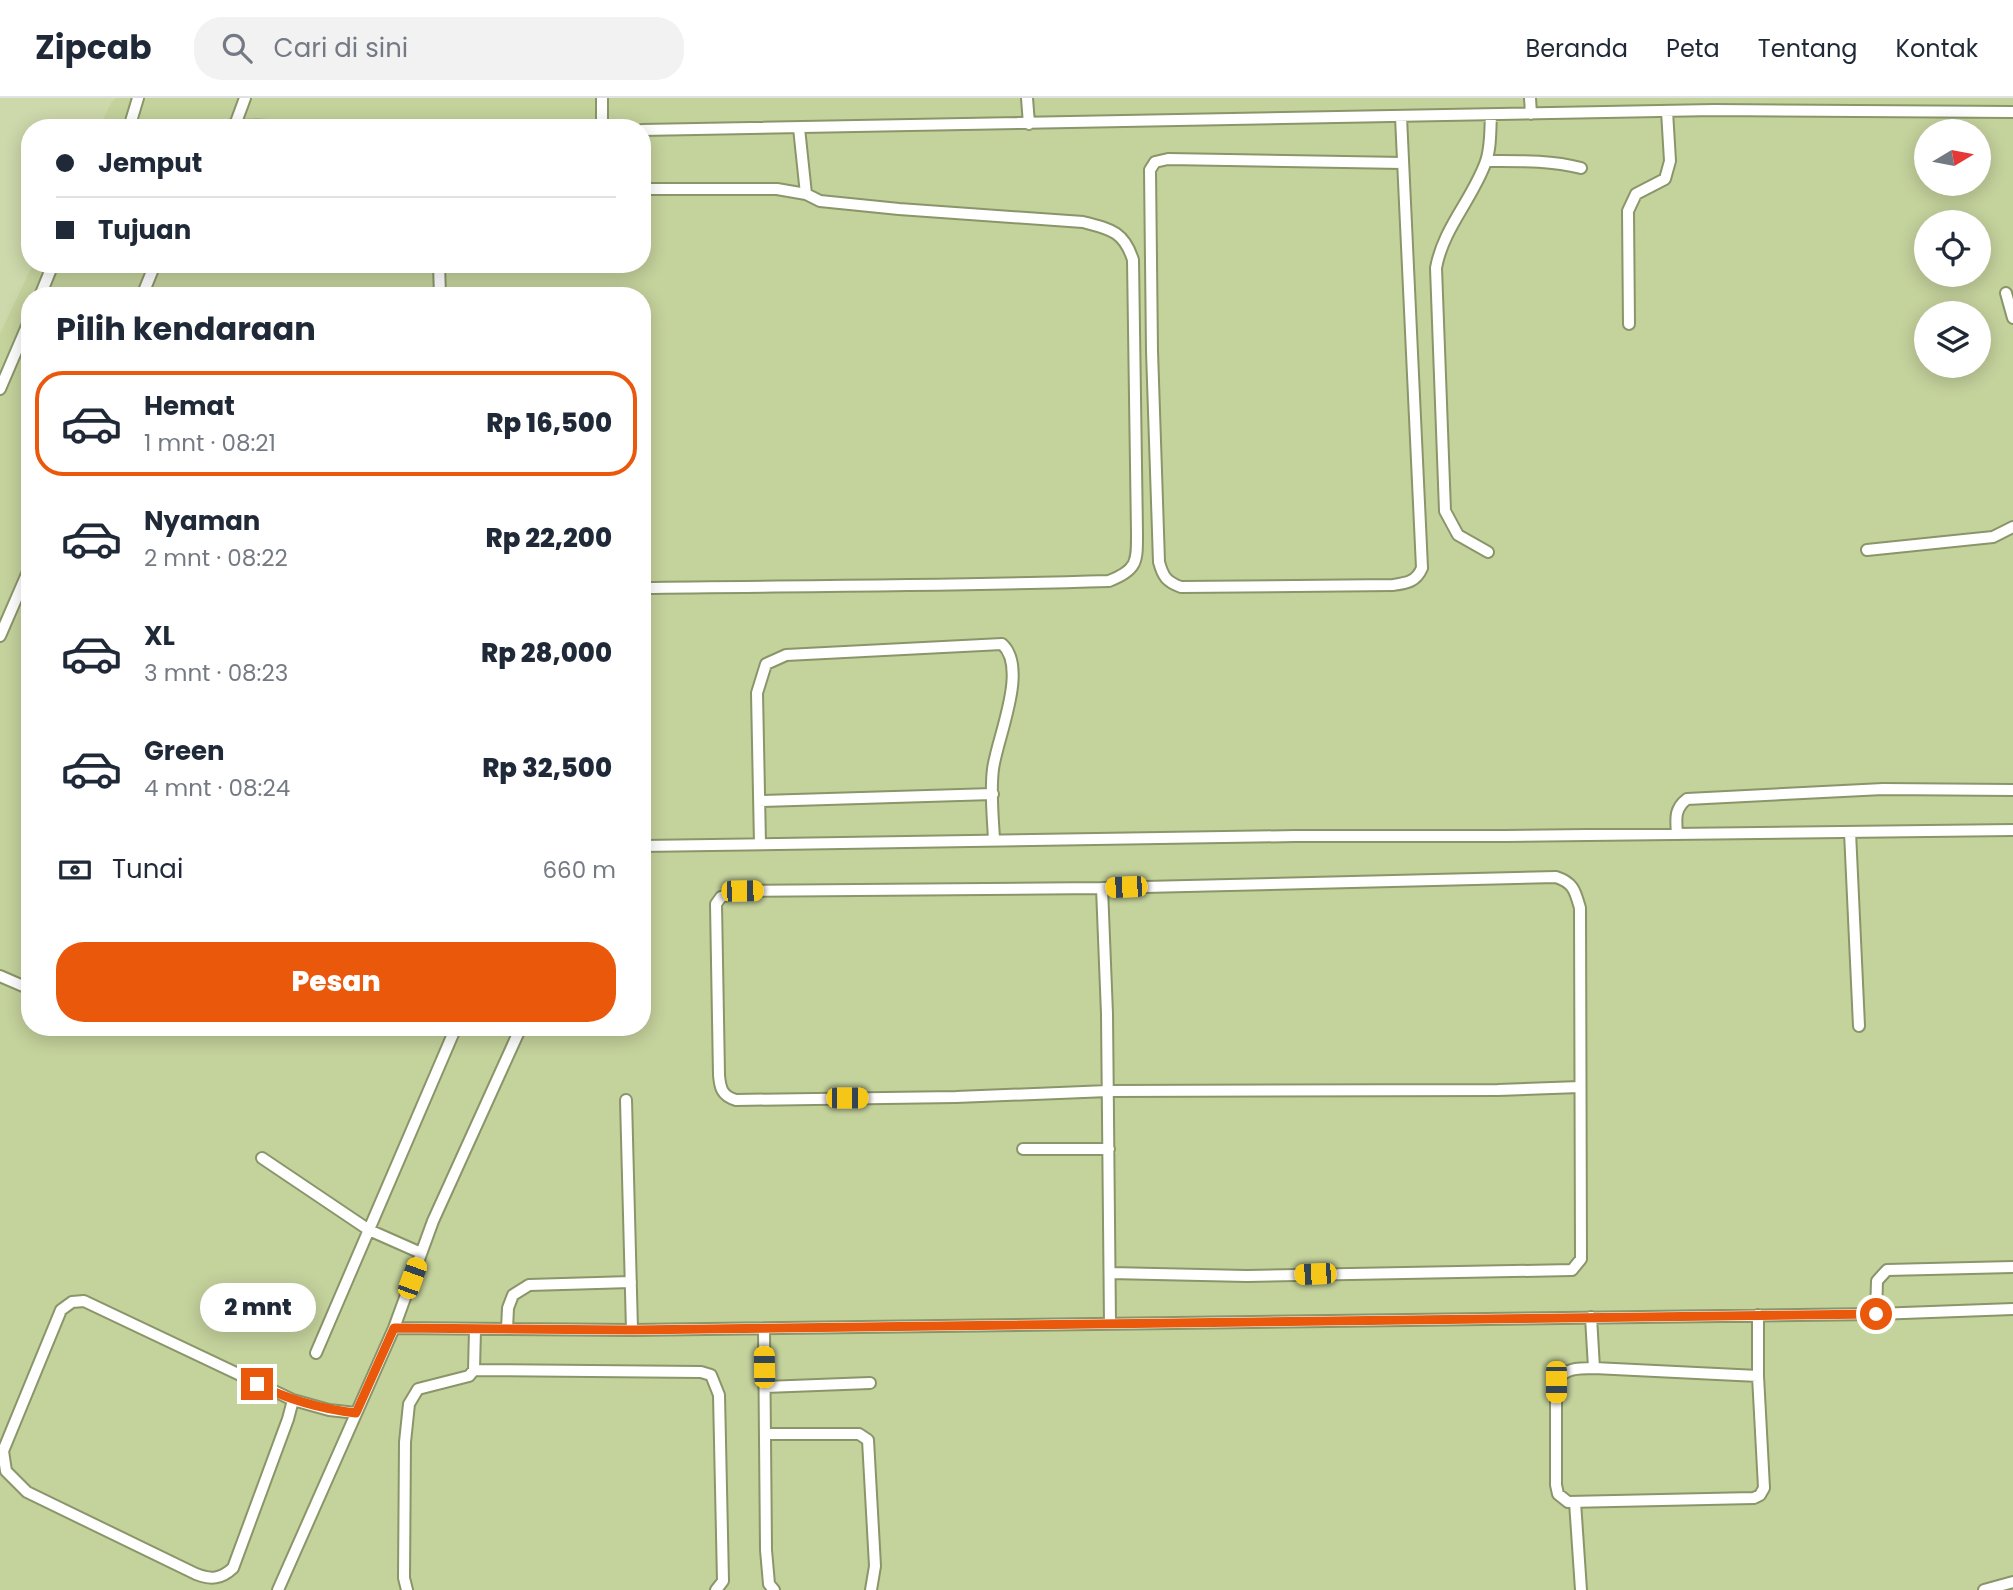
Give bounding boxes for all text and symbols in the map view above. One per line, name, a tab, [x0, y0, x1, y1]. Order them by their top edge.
search box	[194, 17, 684, 80]
text: Zipcab	[35, 24, 152, 71]
icon: search	[218, 29, 256, 67]
text: Cari di sini	[274, 30, 408, 66]
text: Beranda	[1525, 32, 1628, 65]
text: Peta	[1666, 32, 1720, 65]
text: Tentang	[1758, 32, 1858, 65]
text: Kontak	[1896, 32, 1978, 65]
north arrow	[1914, 119, 1992, 196]
map controls	[1914, 119, 1991, 378]
text: Jemput	[98, 145, 202, 181]
button: locate	[1914, 210, 1991, 287]
text: Tujuan	[98, 212, 191, 248]
button: layers	[1914, 301, 1991, 378]
text: Pilih kendaraan	[56, 306, 316, 351]
text: Hemat	[144, 388, 235, 424]
icon: car	[60, 392, 123, 455]
text: Rp 16,500	[486, 405, 612, 441]
text: 1 mnt · 08:21	[144, 427, 276, 459]
text: Nyaman	[144, 503, 260, 539]
icon: car	[60, 507, 123, 570]
text: Rp 22,200	[485, 520, 612, 556]
text: 2 mnt · 08:22	[144, 542, 288, 574]
text: XL	[144, 618, 175, 654]
icon: car	[60, 622, 123, 685]
text: Rp 28,000	[481, 635, 612, 671]
text: 3 mnt · 08:23	[144, 657, 288, 689]
text: Green	[144, 733, 225, 769]
icon: car	[60, 737, 123, 800]
text: Rp 32,500	[482, 750, 612, 786]
text: 4 mnt · 08:24	[144, 772, 290, 804]
icon: cash	[56, 851, 94, 889]
text: Tunai	[112, 851, 183, 887]
text: 660 m	[543, 854, 616, 886]
car	[1105, 876, 1148, 898]
car	[721, 880, 764, 902]
button: Pesan	[56, 942, 616, 1022]
car	[827, 1088, 869, 1109]
car	[395, 1255, 430, 1301]
car	[1294, 1263, 1337, 1285]
callout: 2 mnt	[199, 1282, 315, 1332]
text: 2 mnt	[224, 1291, 292, 1323]
route start	[1860, 1298, 1892, 1330]
car	[754, 1346, 775, 1388]
car	[1546, 1361, 1567, 1403]
route end	[241, 1368, 273, 1400]

